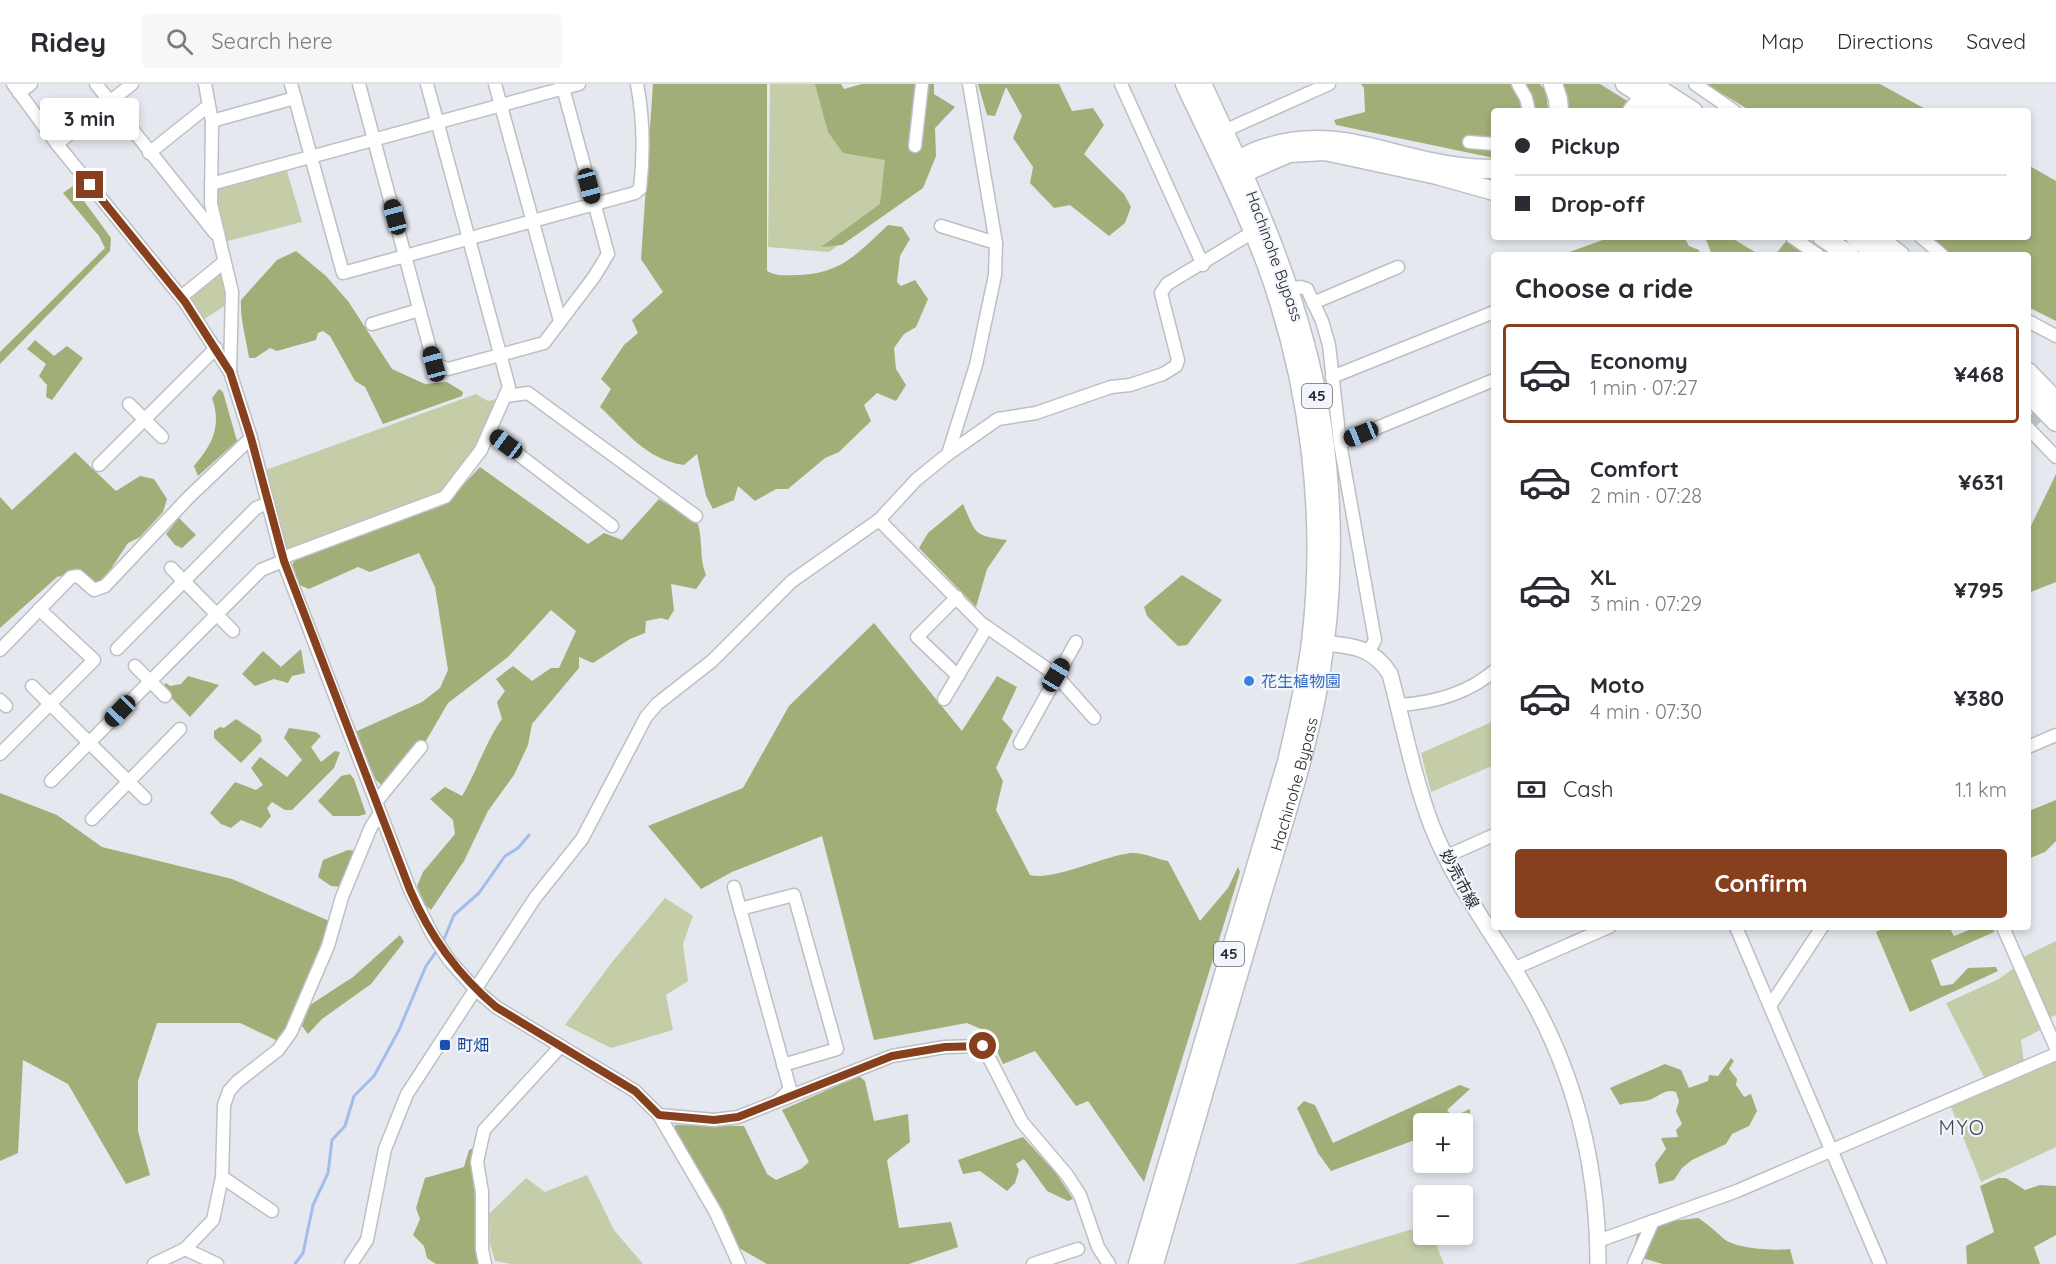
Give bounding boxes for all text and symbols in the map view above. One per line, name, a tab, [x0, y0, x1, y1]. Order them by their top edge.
search box	[142, 14, 562, 68]
text: Ridey	[30, 24, 106, 59]
icon: search	[163, 25, 196, 58]
text: Search here	[211, 27, 333, 55]
text: Map	[1761, 28, 1804, 54]
text: Directions	[1837, 28, 1933, 54]
text: Saved	[1966, 28, 2026, 54]
callout: 3 min	[40, 98, 140, 140]
text: 3 min	[64, 106, 115, 131]
text: Pickup	[1551, 132, 1620, 160]
car	[576, 166, 602, 206]
route end	[76, 171, 103, 198]
street label: Hachinohe Bypass	[1242, 188, 1308, 324]
text: Drop-off	[1551, 190, 1645, 218]
car	[382, 197, 408, 237]
text: Choose a ride	[1515, 271, 1693, 305]
car	[421, 344, 447, 384]
icon: car	[1518, 347, 1572, 401]
text: Economy	[1590, 347, 1688, 375]
text: ¥468	[1954, 360, 2004, 388]
text: 1 min · 07:27	[1590, 375, 1698, 400]
road number: 45	[1302, 384, 1332, 408]
car	[1341, 419, 1381, 449]
car	[486, 426, 526, 462]
icon: car	[1518, 455, 1572, 509]
text: Comfort	[1590, 455, 1679, 483]
text: ¥631	[1958, 468, 2004, 496]
text: 2 min · 07:28	[1590, 483, 1702, 508]
icon: car	[1518, 563, 1572, 617]
text: XL	[1590, 563, 1617, 591]
text: ¥795	[1954, 576, 2004, 604]
text: 3 min · 07:29	[1590, 591, 1702, 616]
car	[1039, 655, 1073, 695]
place label: 花生植物園	[1261, 671, 1341, 691]
icon: car	[1518, 671, 1572, 725]
text: Moto	[1590, 671, 1644, 699]
marker: 花生植物園	[1242, 674, 1256, 688]
text: ¥380	[1954, 684, 2004, 712]
car	[101, 692, 139, 730]
text: 4 min · 07:30	[1590, 699, 1702, 724]
street label: Hachinohe Bypass	[1266, 716, 1322, 853]
icon: cash	[1515, 773, 1548, 806]
text: Cash	[1563, 775, 1614, 803]
text: 1.1 km	[1955, 777, 2007, 802]
street label: 妙売市線	[1436, 846, 1484, 912]
button: Confirm	[1515, 849, 2007, 918]
road number: 45	[1214, 942, 1244, 966]
route start	[969, 1032, 996, 1059]
place label: 町畑	[457, 1035, 489, 1055]
marker: 町畑	[438, 1038, 452, 1052]
map controls	[1413, 1113, 1473, 1245]
button: +	[1413, 1113, 1473, 1173]
district label: MYO	[1938, 1115, 1986, 1140]
button: −	[1413, 1185, 1473, 1245]

